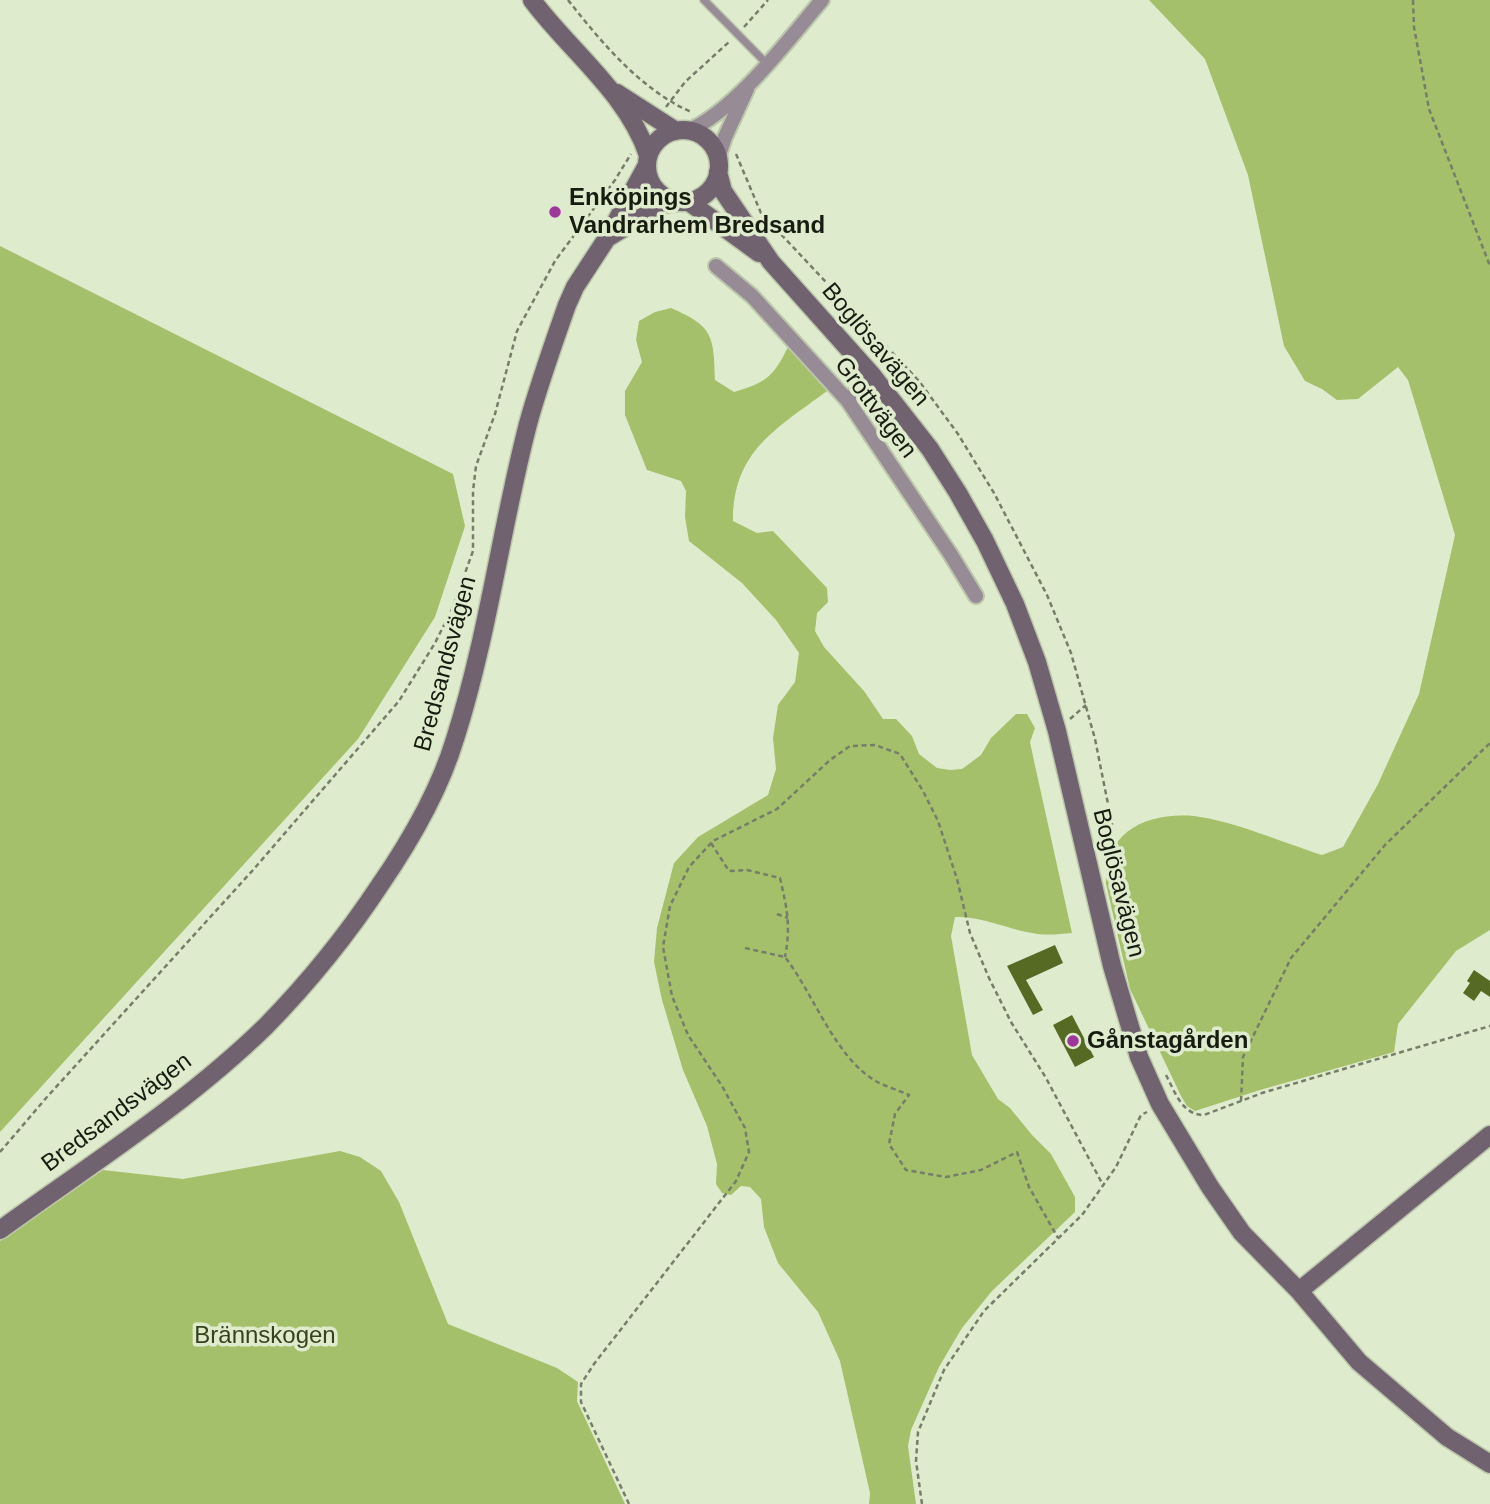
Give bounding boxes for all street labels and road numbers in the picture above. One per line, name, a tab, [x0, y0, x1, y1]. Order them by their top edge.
street label: Boglösavägen	[815, 277, 935, 413]
street label: Grottvägen	[828, 352, 922, 464]
street label: Bredsandsvägen	[409, 573, 483, 755]
street label: Boglösavägen	[1086, 806, 1150, 960]
street label: Bredsandsvägen	[36, 1047, 198, 1179]

